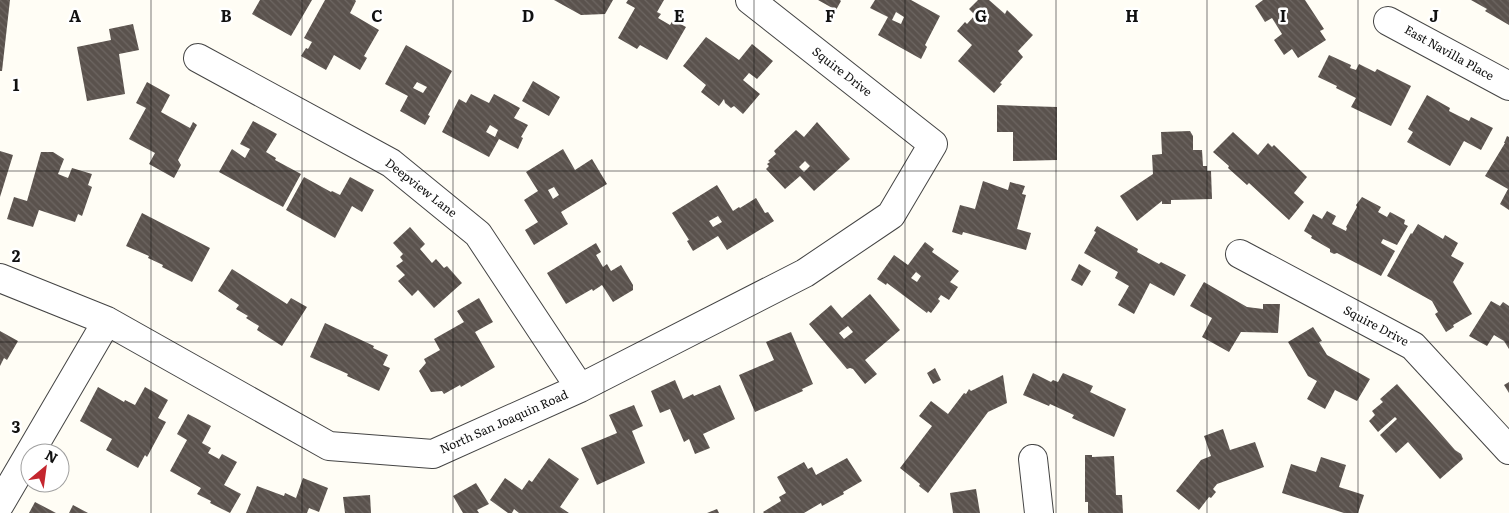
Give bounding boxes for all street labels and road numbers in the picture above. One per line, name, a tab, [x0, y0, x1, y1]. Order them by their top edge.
street label: East Navilla Place	[1401, 20, 1497, 84]
street label: Squire Drive	[809, 42, 876, 100]
street label: Deepview Lane	[382, 153, 461, 221]
street label: Squire Drive	[1341, 300, 1412, 350]
street label: North San Joaquin Road	[437, 384, 571, 458]

